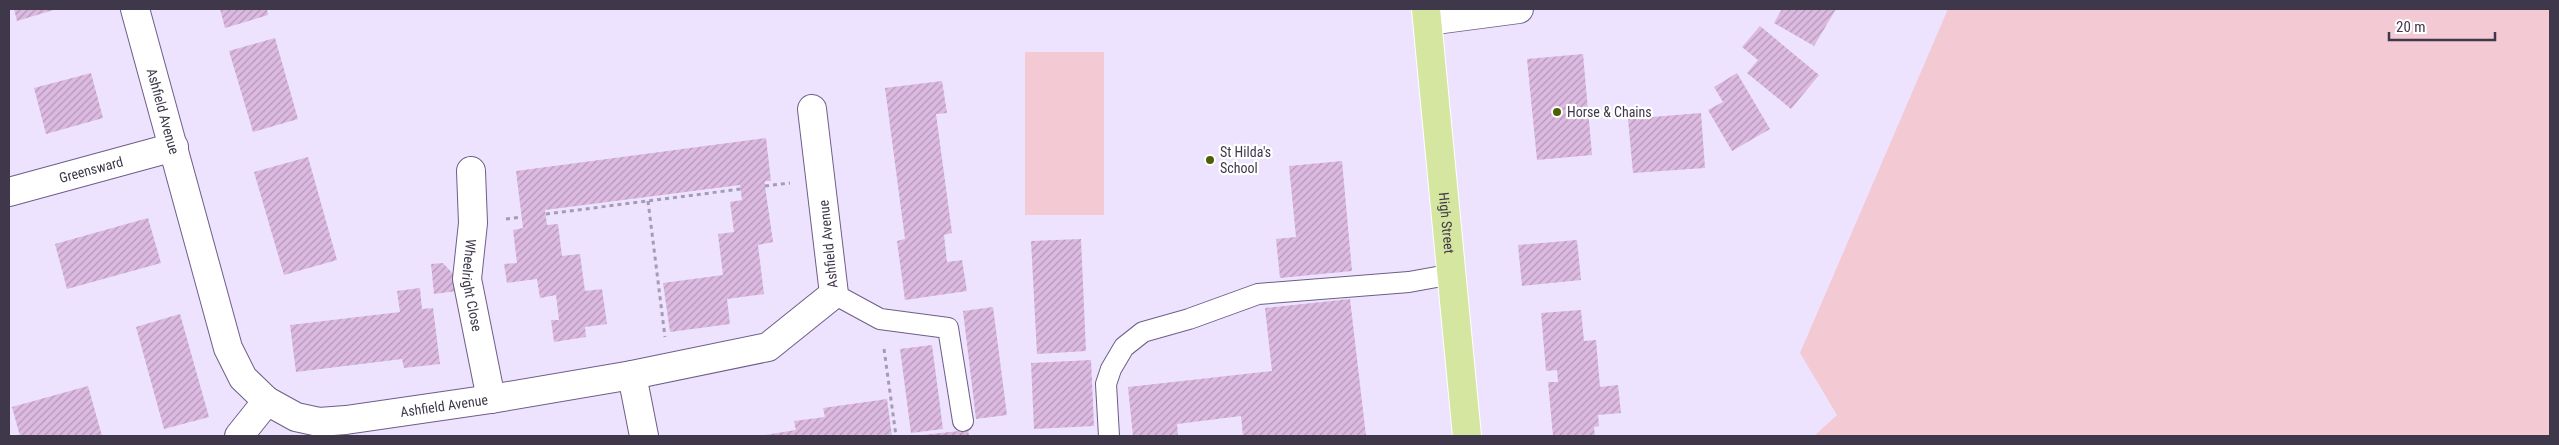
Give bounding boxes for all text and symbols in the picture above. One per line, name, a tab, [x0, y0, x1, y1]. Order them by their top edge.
scale bar	[2389, 10, 2495, 42]
text: 20 m	[2396, 18, 2426, 36]
street label: Ashfield Avenue	[144, 66, 183, 156]
place label: Horse & Chains	[1567, 104, 1652, 120]
marker: Horse & Chains	[1551, 106, 1563, 118]
place label: St Hilda's School	[1220, 144, 1271, 176]
street label: Greensward	[57, 153, 125, 186]
marker: St Hilda's School	[1204, 154, 1216, 166]
street label: High Street	[1436, 192, 1457, 254]
street label: Ashfield Avenue	[815, 199, 841, 289]
street label: Wheelright Close	[459, 238, 485, 333]
street label: Ashfield Avenue	[399, 392, 489, 420]

